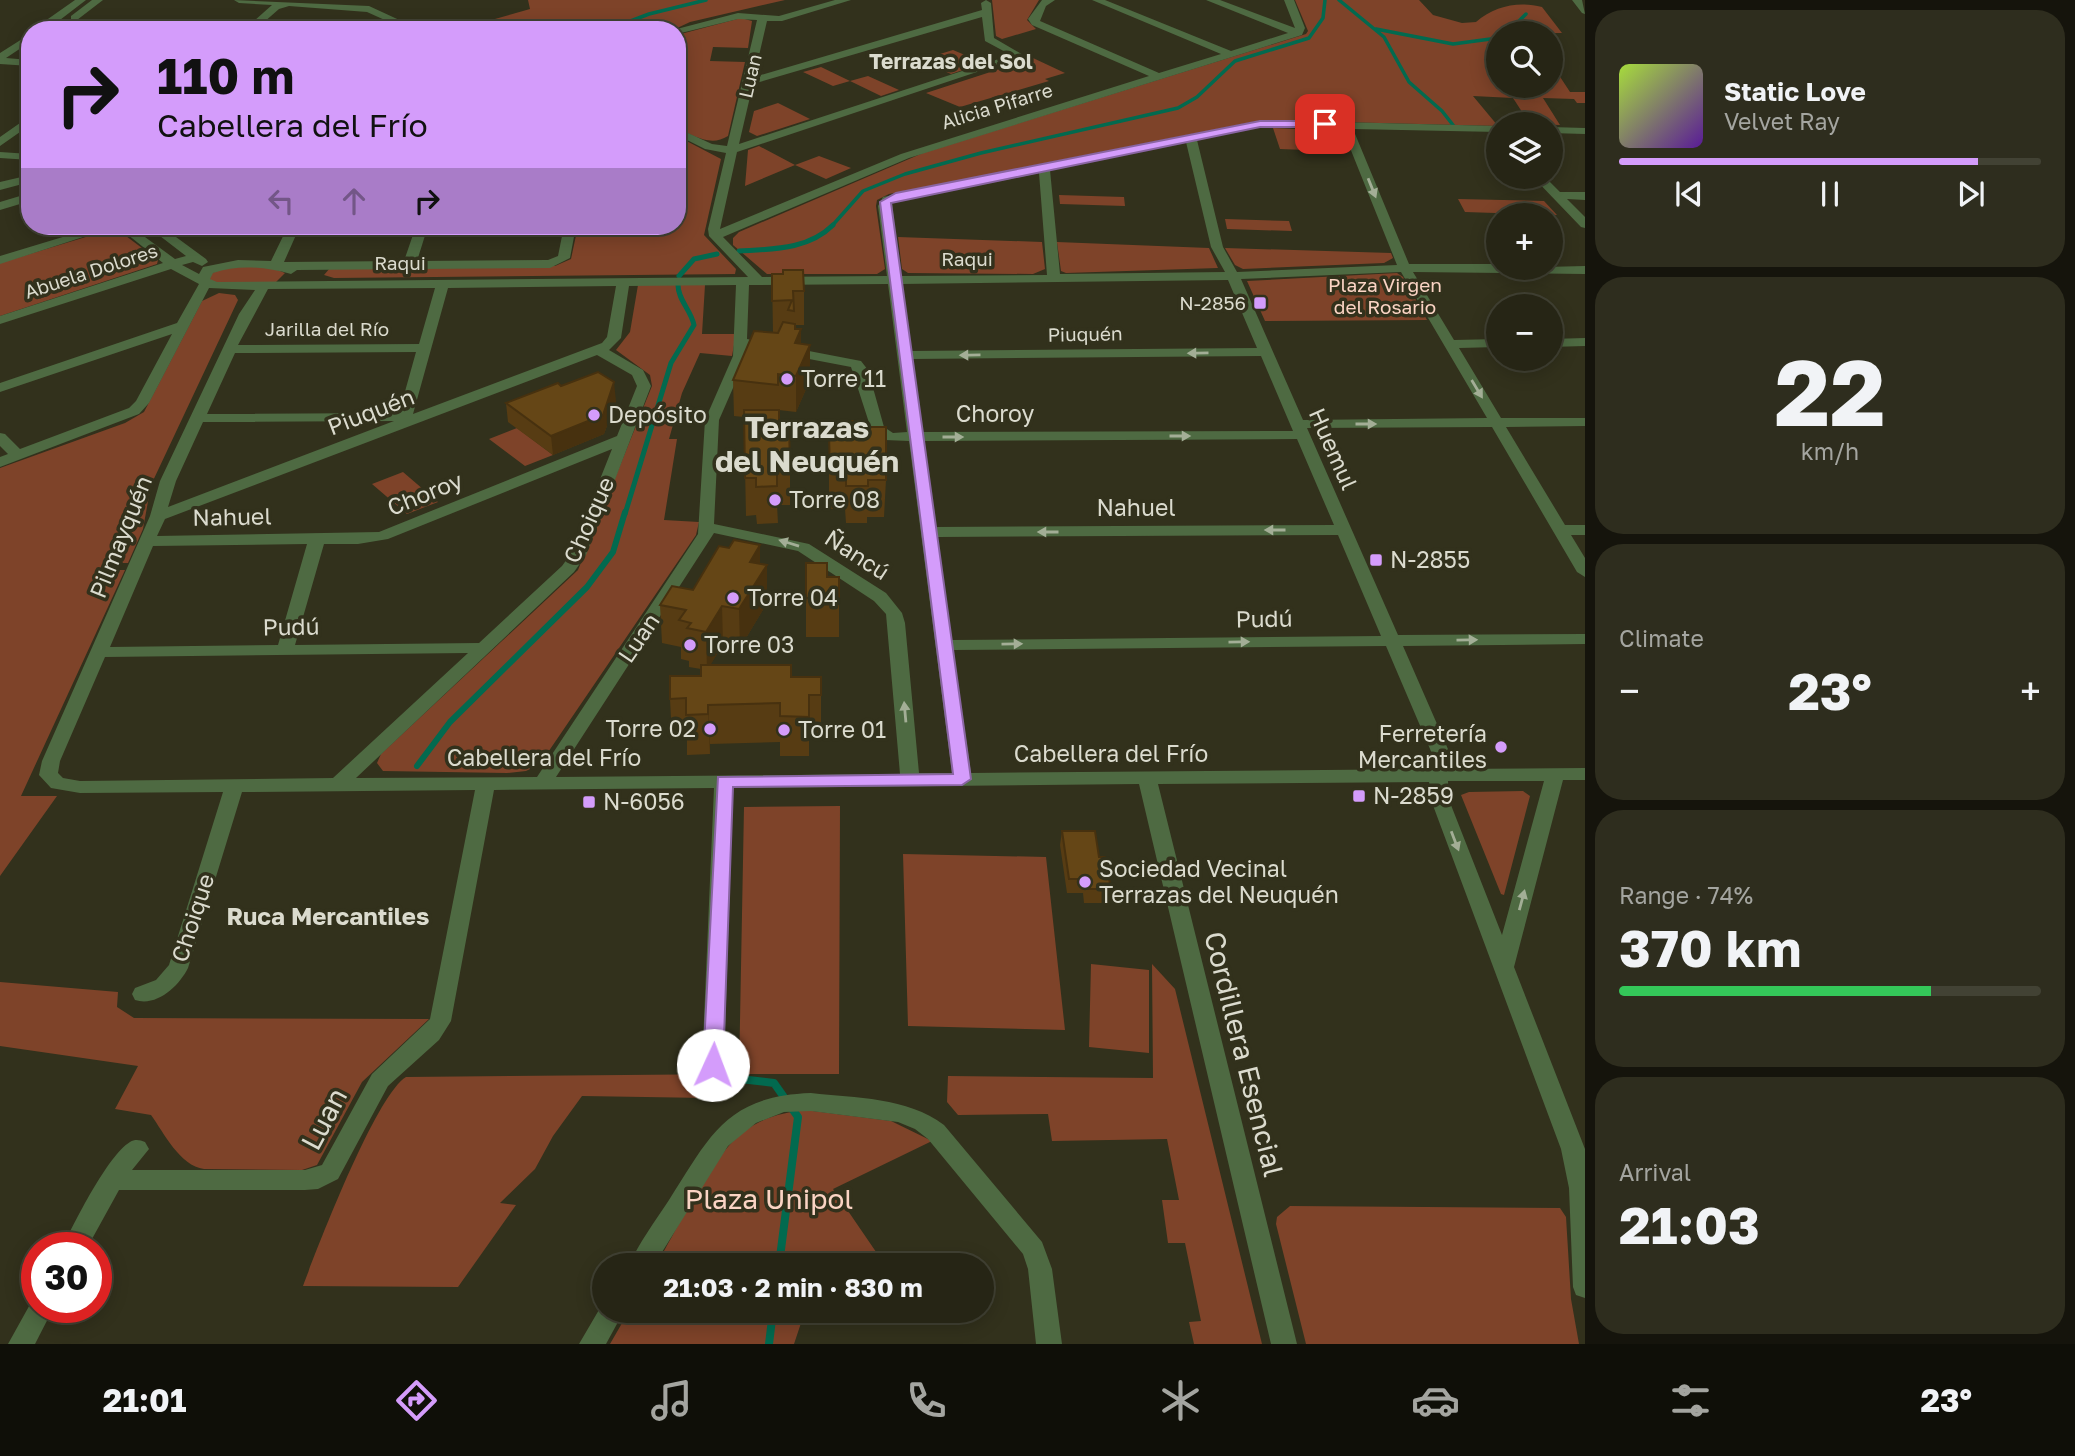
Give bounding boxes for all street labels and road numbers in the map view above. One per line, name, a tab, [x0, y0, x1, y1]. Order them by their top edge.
street label: Luan	[733, 52, 766, 100]
street label: Alicia Pifarre	[939, 78, 1055, 133]
street label: Abuela Dolores	[21, 238, 160, 303]
street label: Raqui	[941, 247, 993, 270]
street label: Raqui	[374, 251, 426, 274]
street label: Jarilla del Río	[265, 317, 389, 340]
street label: Piuquén	[1047, 321, 1123, 346]
street label: Piuquén	[323, 382, 418, 440]
street label: Choroy	[956, 399, 1034, 427]
street label: Huemul	[1304, 403, 1364, 494]
street label: Choroy	[383, 465, 466, 521]
street label: Pilmayquén	[83, 471, 157, 602]
street label: Choique	[557, 472, 619, 567]
street label: Nahuel	[1096, 493, 1176, 521]
street label: Nahuel	[192, 501, 272, 531]
street label: Ñancú	[820, 523, 895, 585]
street label: Pudú	[1235, 604, 1293, 632]
street label: Luan	[612, 607, 665, 668]
street label: Pudú	[262, 612, 320, 640]
street label: Cabellera del Frío	[1014, 739, 1208, 767]
street label: Cabellera del Frío	[447, 743, 641, 771]
street label: Choique	[165, 870, 219, 965]
street label: Cordillera Esencial	[1198, 928, 1291, 1180]
street label: Luan	[294, 1082, 353, 1155]

